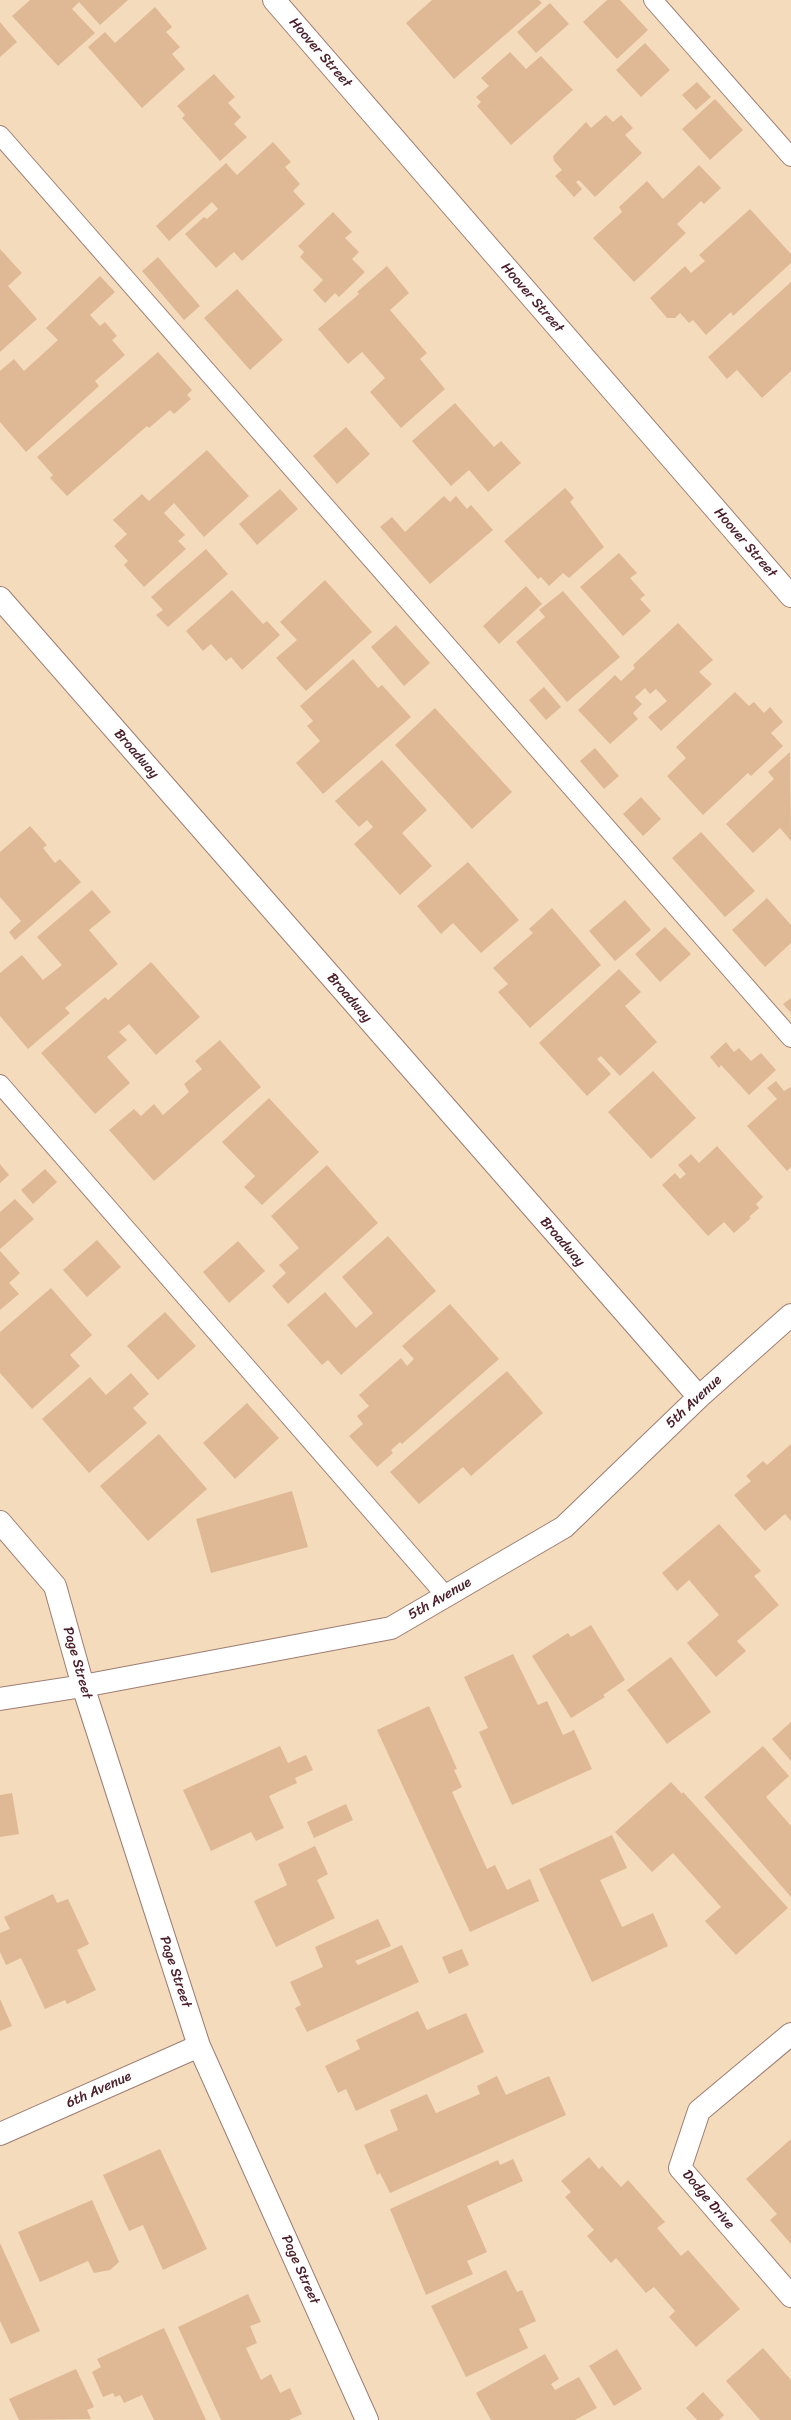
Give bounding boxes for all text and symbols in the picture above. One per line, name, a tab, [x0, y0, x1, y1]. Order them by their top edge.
street label: Hoover Street	[285, 14, 355, 92]
street label: Hoover Street	[497, 259, 567, 337]
street label: Hoover Street	[710, 504, 780, 582]
street label: Broadway	[110, 726, 162, 782]
street label: Broadway	[323, 970, 375, 1026]
street label: Broadway	[536, 1214, 588, 1270]
street label: 5th Avenue	[663, 1372, 725, 1432]
street label: 5th Avenue	[405, 1574, 475, 1624]
street label: Page Street	[59, 1625, 95, 1701]
street label: Page Street	[156, 1934, 194, 2010]
street label: 6th Avenue	[64, 2068, 134, 2112]
street label: Dodge Drive	[678, 2167, 738, 2233]
street label: Page Street	[277, 2233, 323, 2307]

